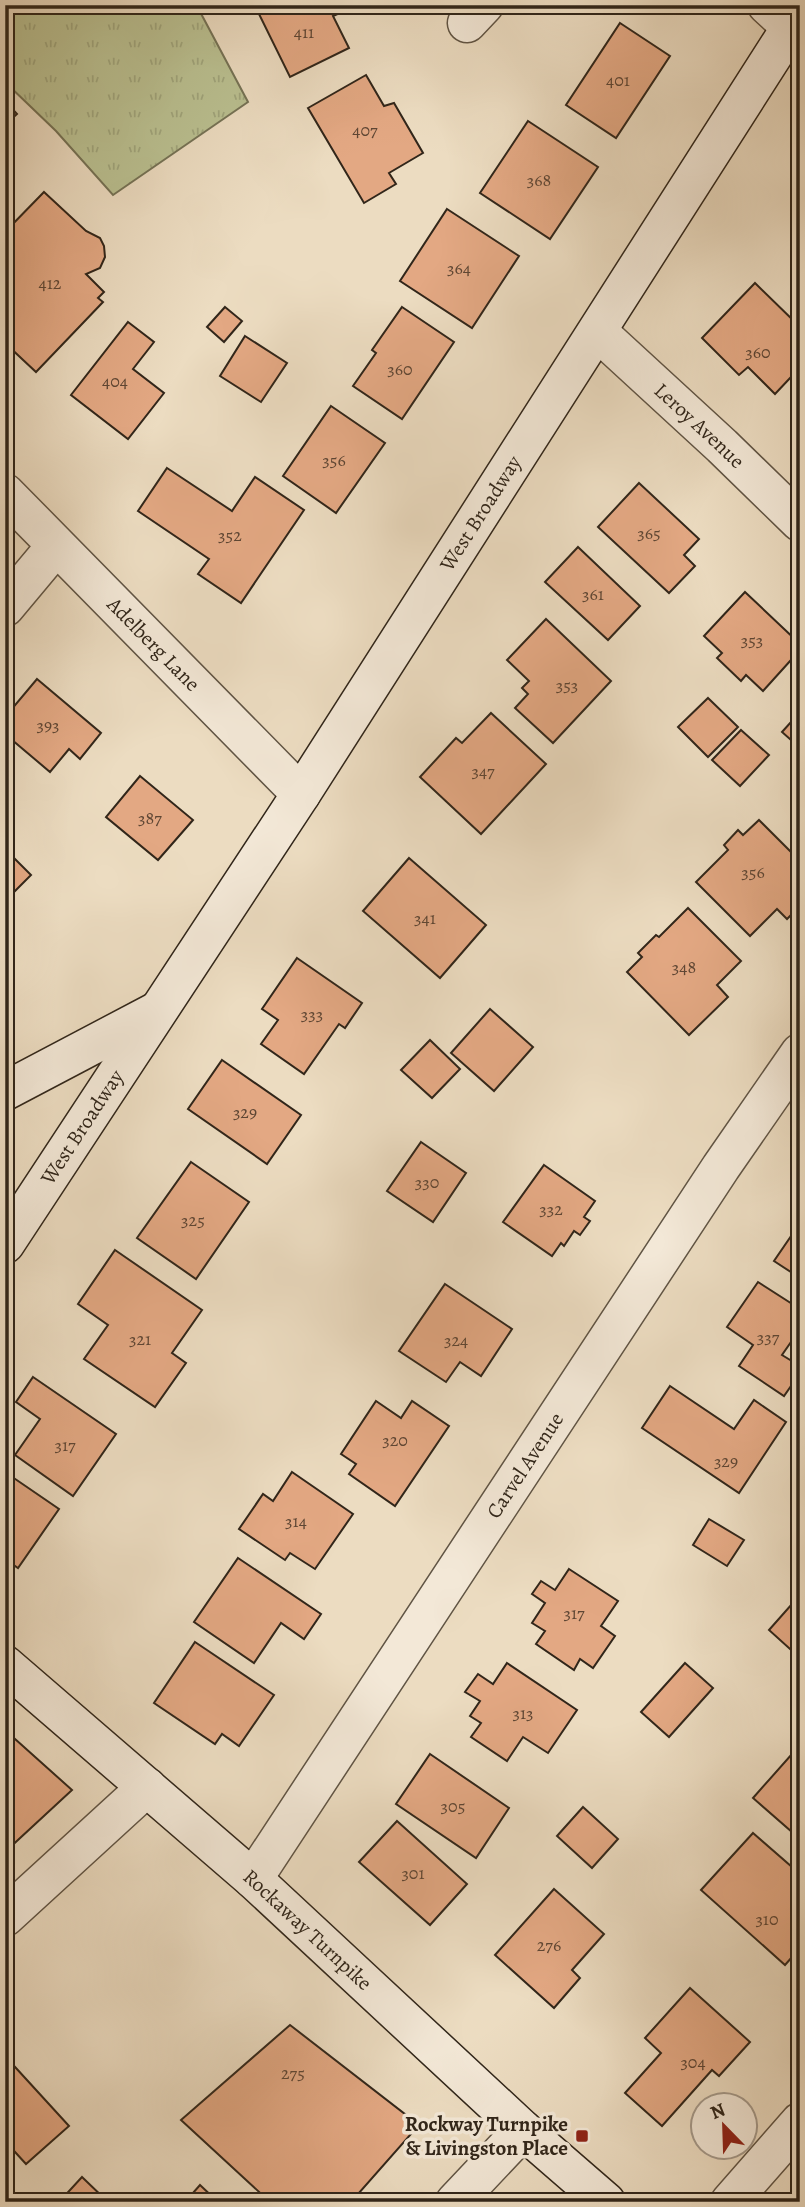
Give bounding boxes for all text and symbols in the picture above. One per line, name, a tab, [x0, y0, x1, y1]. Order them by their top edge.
house number: 411	[294, 20, 314, 44]
house number: 401	[606, 68, 630, 92]
house number: 407	[352, 118, 378, 142]
house number: 368	[527, 168, 551, 192]
house number: 364	[447, 256, 471, 280]
house number: 412	[39, 271, 62, 295]
house number: 360	[745, 340, 771, 364]
house number: 360	[387, 357, 413, 381]
house number: 404	[102, 369, 128, 393]
street label: Leroy Avenue	[648, 376, 751, 475]
house number: 356	[322, 448, 346, 472]
street label: West Broadway	[433, 449, 528, 577]
house number: 365	[637, 521, 661, 545]
house number: 352	[218, 523, 242, 547]
house number: 361	[582, 582, 604, 606]
street label: Adelberg Lane	[100, 590, 206, 697]
house number: 353	[741, 628, 763, 652]
house number: 353	[556, 673, 578, 697]
house number: 393	[36, 713, 60, 737]
house number: 347	[471, 759, 495, 783]
house number: 387	[138, 806, 162, 830]
house number: 356	[741, 860, 765, 884]
house number: 341	[414, 906, 436, 930]
house number: 348	[672, 955, 696, 979]
house number: 333	[301, 1002, 323, 1026]
street label: West Broadway	[33, 1064, 130, 1191]
house number: 329	[233, 1100, 257, 1124]
house number: 330	[415, 1170, 439, 1194]
house number: 332	[539, 1197, 563, 1221]
house number: 325	[181, 1208, 205, 1232]
house number: 337	[757, 1325, 780, 1349]
house number: 321	[129, 1327, 151, 1351]
house number: 324	[444, 1328, 468, 1352]
street label: Carvel Avenue	[480, 1407, 570, 1524]
house number: 320	[382, 1428, 408, 1452]
house number: 317	[54, 1433, 76, 1457]
house number: 329	[714, 1449, 738, 1473]
house number: 314	[285, 1509, 307, 1533]
house number: 317	[563, 1601, 585, 1625]
house number: 313	[512, 1701, 534, 1725]
house number: 305	[441, 1794, 465, 1818]
house number: 301	[401, 1861, 425, 1885]
street label: Rockaway Turnpike	[237, 1863, 378, 1997]
house number: 310	[755, 1907, 779, 1931]
house number: 276	[537, 1933, 561, 1957]
house number: 304	[680, 2050, 706, 2074]
house number: 275	[281, 2061, 305, 2085]
north arrow	[690, 2092, 760, 2162]
text: N	[706, 2097, 729, 2126]
place label: Rockway Turnpike & Livingston Place	[405, 2110, 568, 2162]
marker: Rockway Turnpike & Livingston Place	[574, 2128, 590, 2144]

